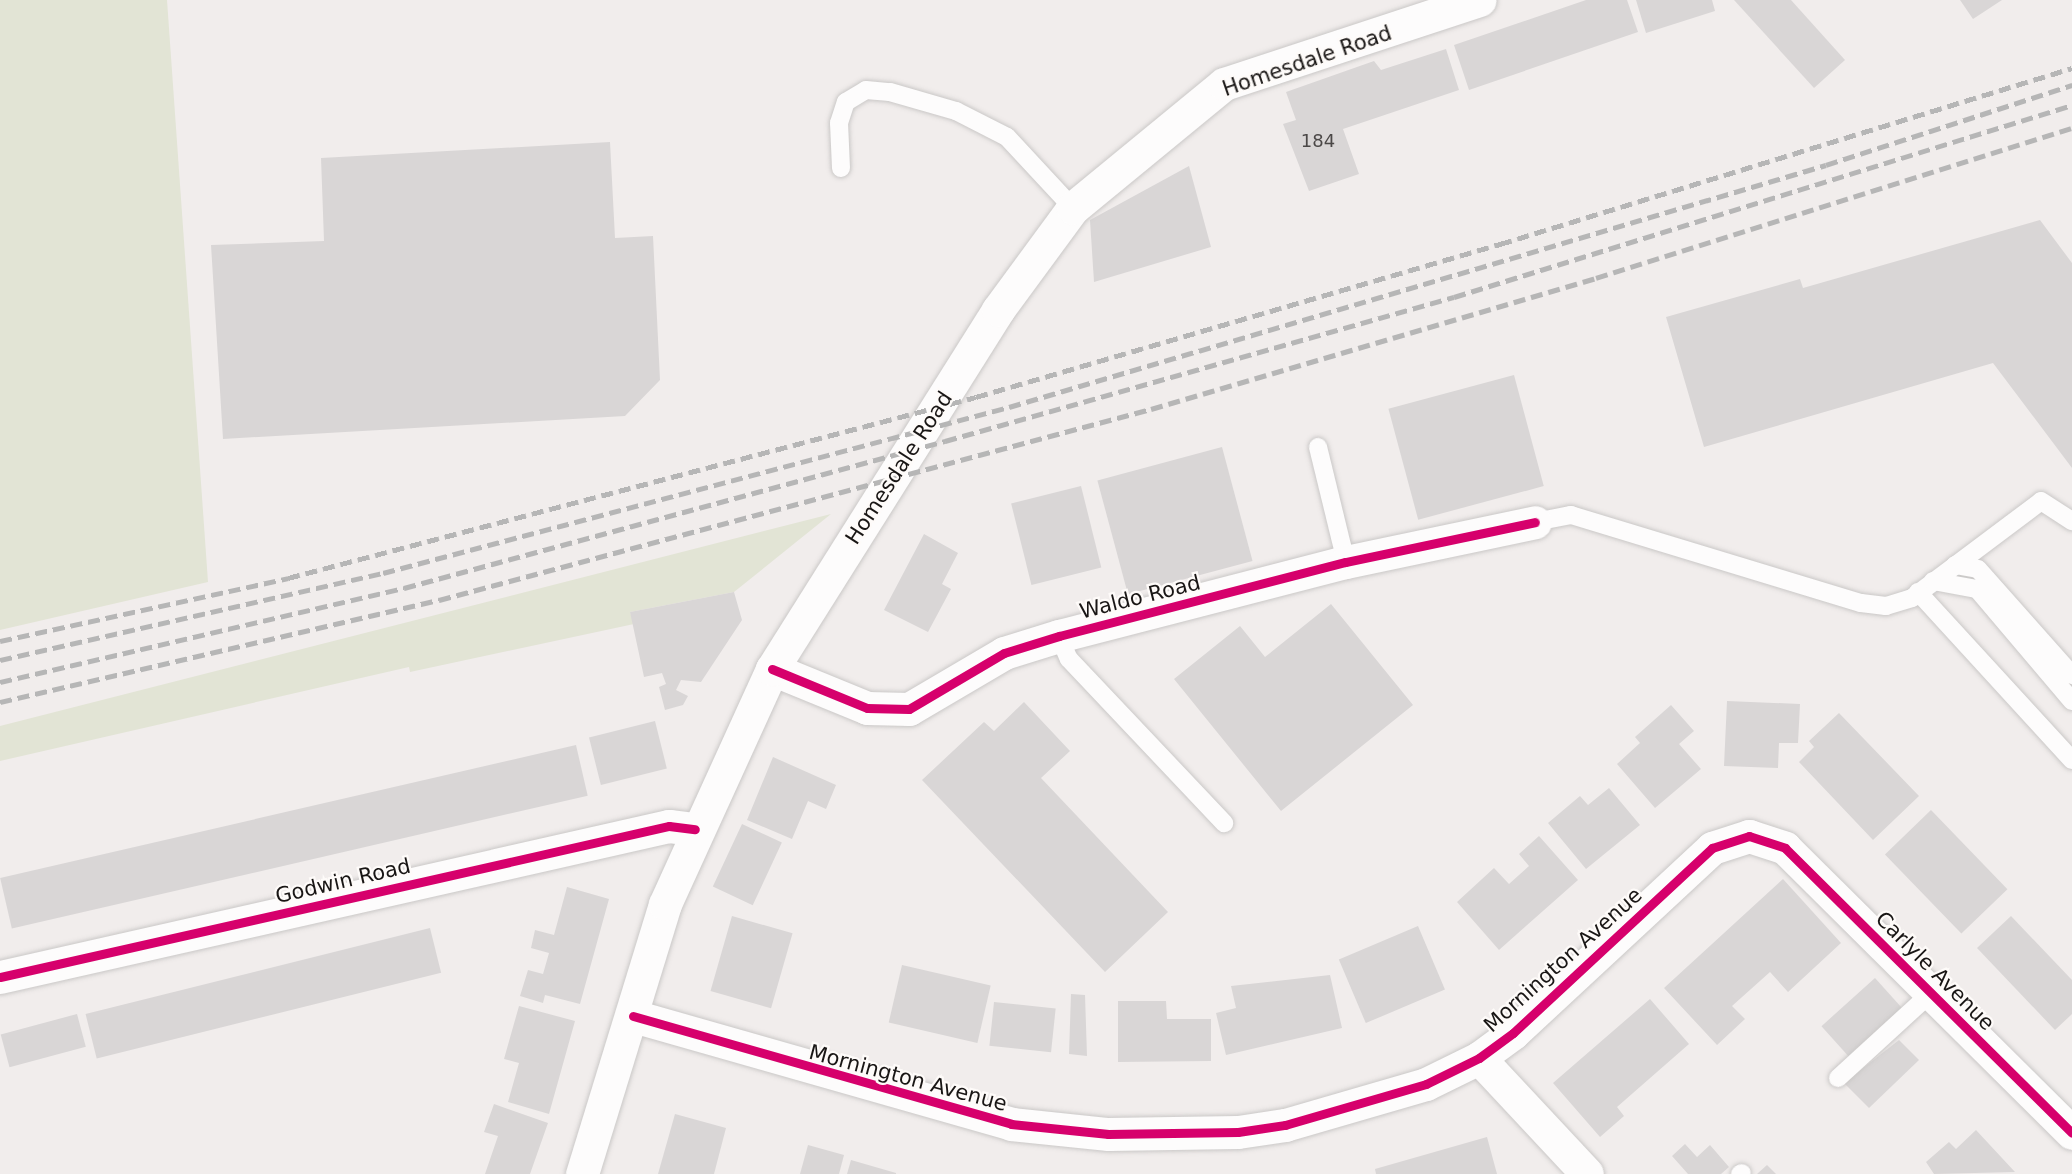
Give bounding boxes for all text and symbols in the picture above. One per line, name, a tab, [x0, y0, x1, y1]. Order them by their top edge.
street label: Homesdale Road	[1219, 20, 1395, 102]
house number: 184	[1301, 130, 1335, 152]
street label: Homesdale Road	[840, 387, 958, 549]
street label: Waldo Road	[1077, 570, 1203, 624]
street label: Godwin Road	[273, 853, 413, 909]
street label: Mornington Avenue	[1479, 882, 1647, 1038]
street label: Carlyle Avenue	[1870, 906, 2000, 1036]
street label: Mornington Avenue	[806, 1039, 1010, 1117]

